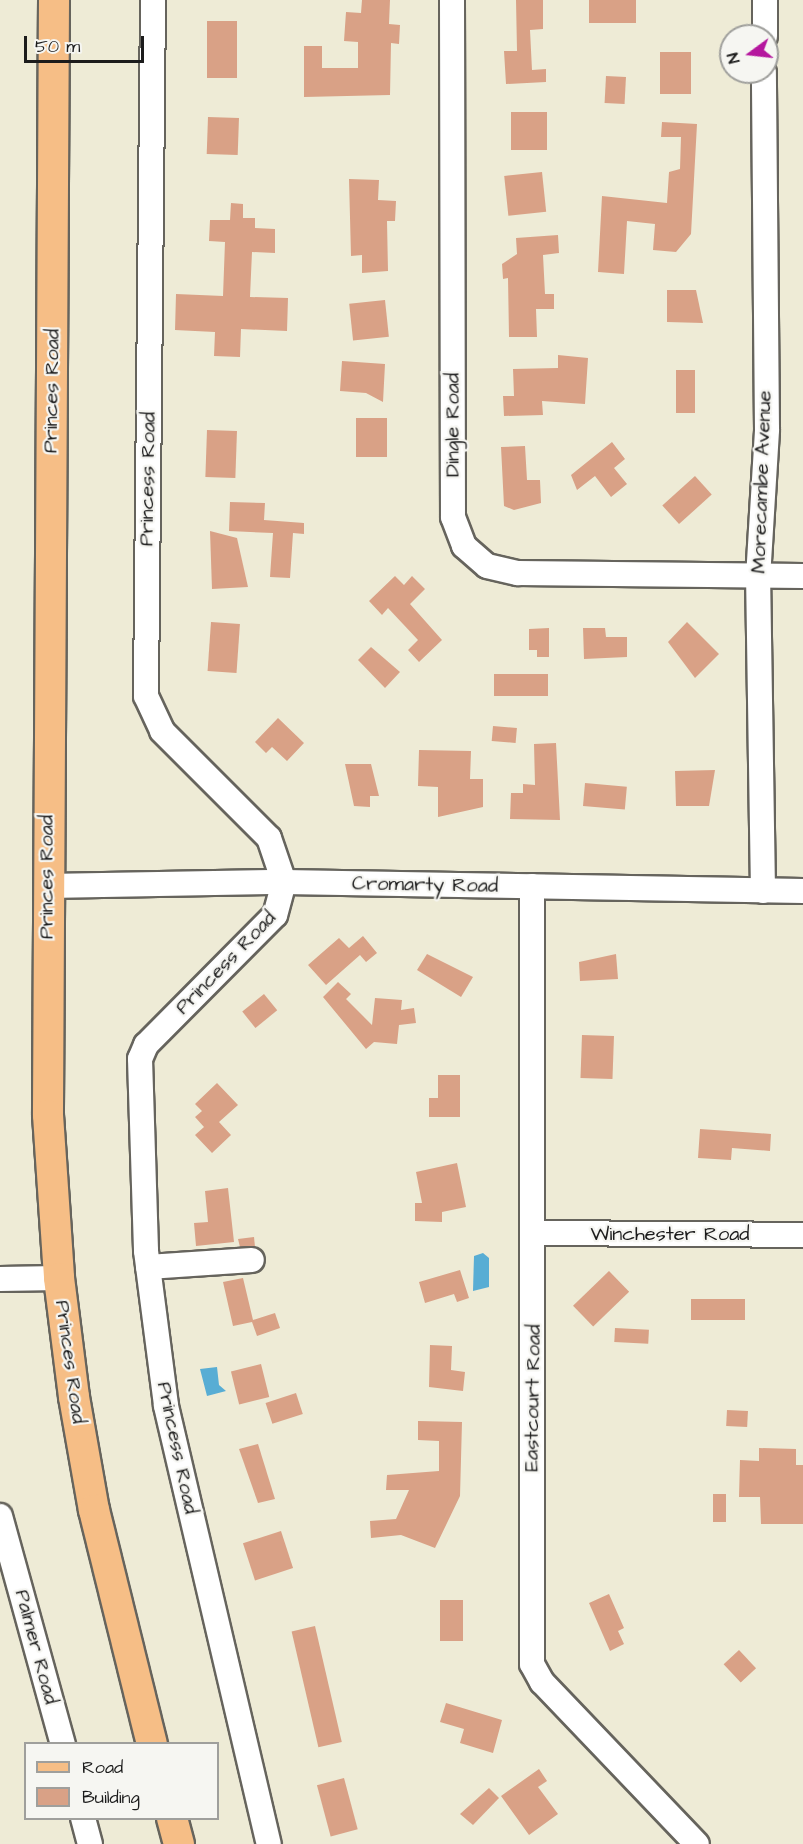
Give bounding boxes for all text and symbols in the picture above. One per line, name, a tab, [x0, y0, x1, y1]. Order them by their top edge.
scale bar	[27, 24, 147, 62]
north arrow	[719, 24, 779, 84]
text: 50 m	[35, 34, 80, 59]
text: N	[722, 50, 745, 66]
street label: Princes Road	[39, 329, 65, 453]
street label: Dingle Road	[441, 373, 465, 477]
street label: Morecambe Avenue	[747, 390, 777, 574]
street label: Princess Road	[135, 412, 161, 546]
street label: Princes Road	[35, 815, 59, 939]
street label: Cromarty Road	[352, 872, 498, 898]
street label: Princess Road	[171, 906, 281, 1020]
street label: Winchester Road	[590, 1222, 750, 1246]
street label: Princes Road	[49, 1299, 91, 1425]
street label: Eastcourt Road	[520, 1324, 546, 1472]
street label: Princess Road	[151, 1380, 203, 1516]
street label: Palmer Road	[9, 1587, 63, 1707]
legend	[24, 1742, 219, 1820]
text: Road	[82, 1755, 123, 1780]
text: Building	[82, 1785, 140, 1810]

